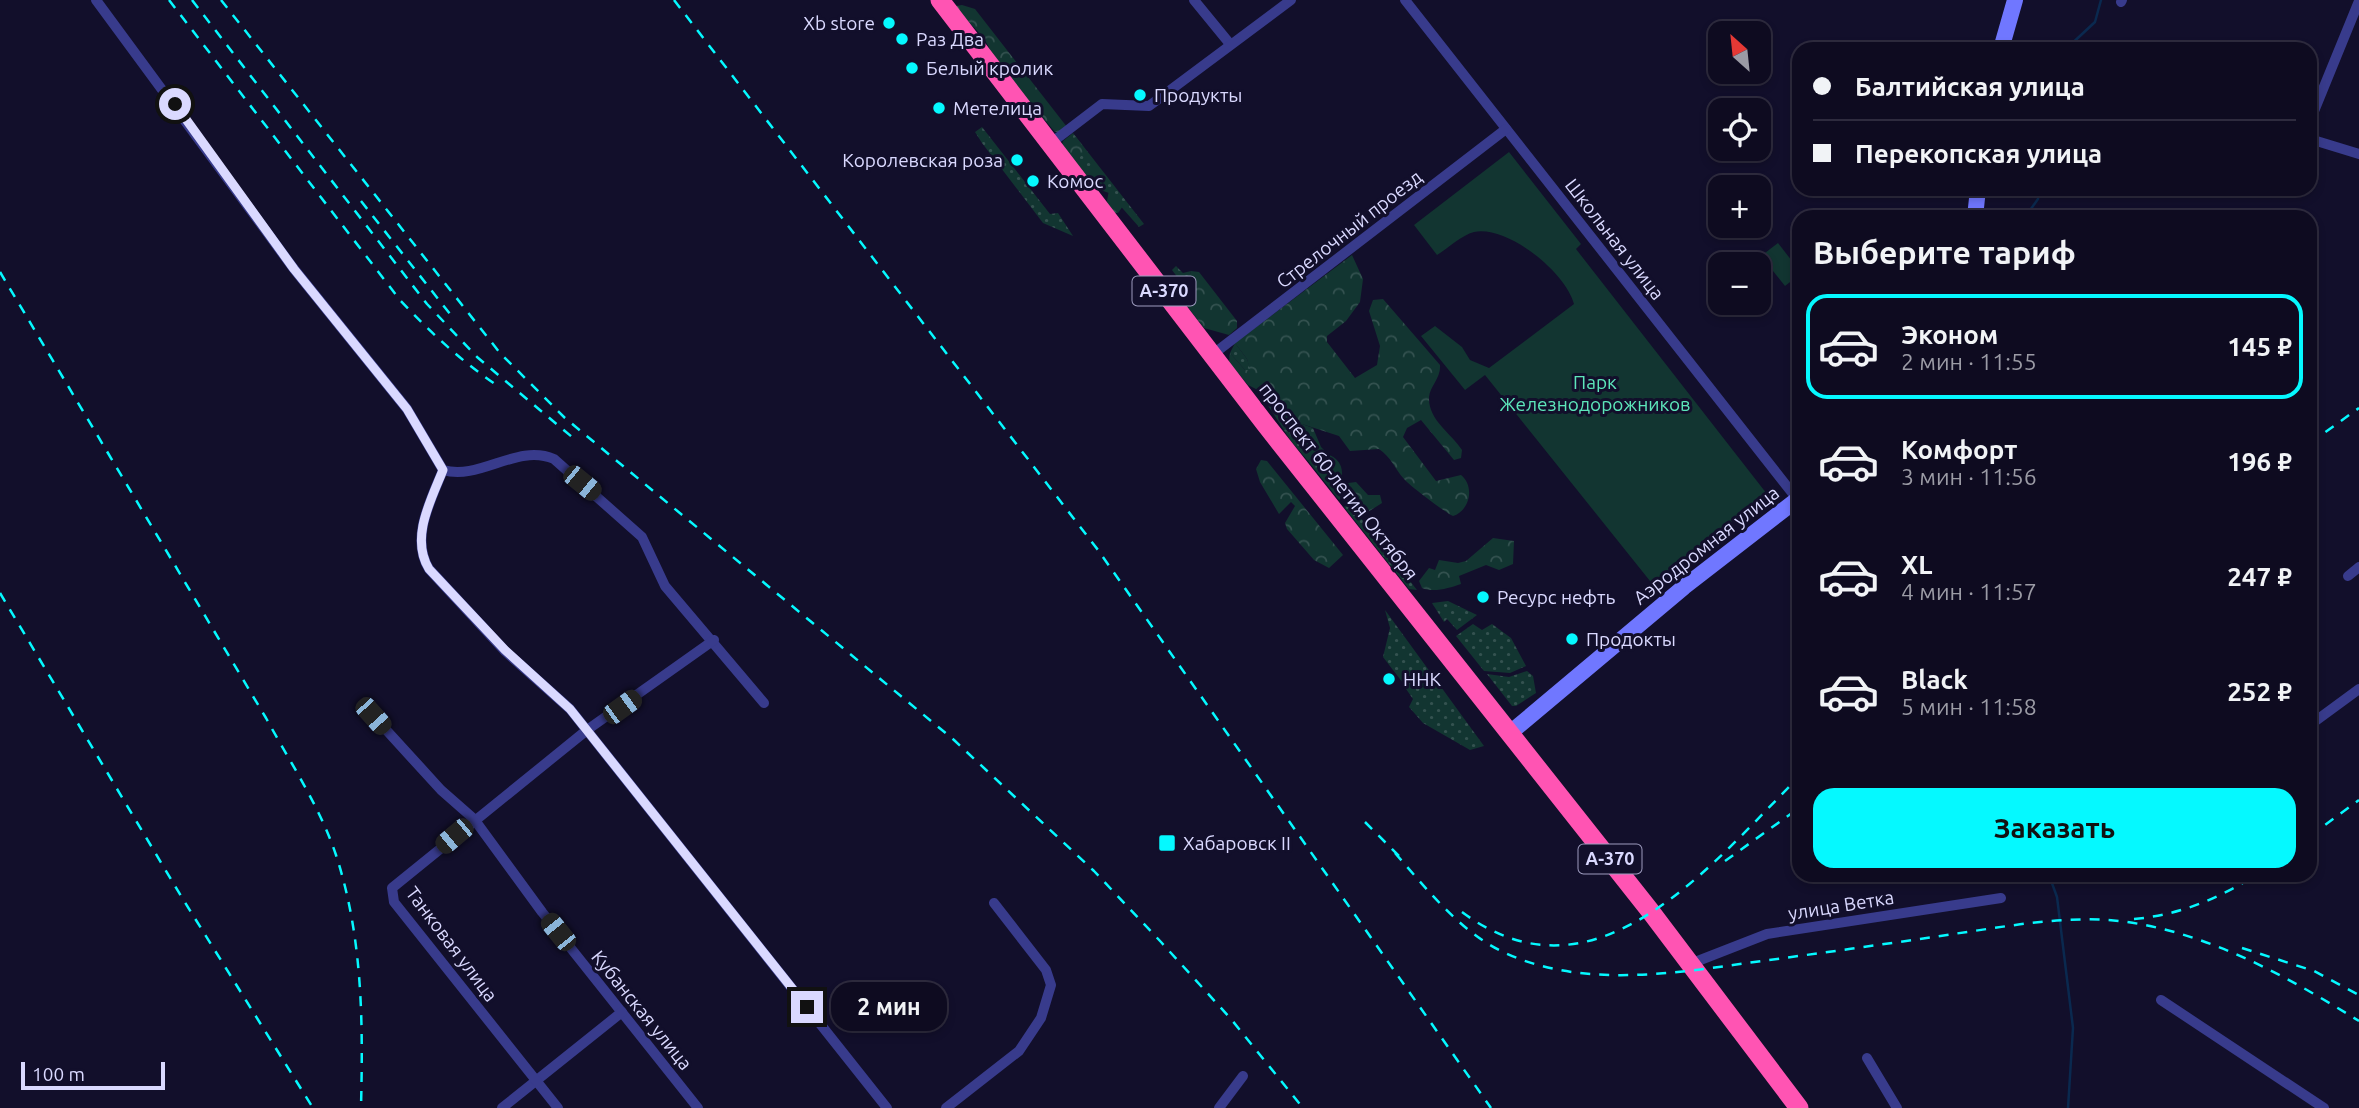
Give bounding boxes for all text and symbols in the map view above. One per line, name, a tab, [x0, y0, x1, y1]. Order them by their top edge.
place label: Xb store	[803, 12, 875, 34]
marker: Xb store	[881, 15, 897, 31]
north arrow	[1708, 21, 1771, 84]
map controls	[1708, 21, 1771, 315]
place label: Раз Два	[916, 28, 984, 50]
marker: Раз Два	[894, 31, 910, 47]
place label: Белый кролик	[926, 57, 1053, 79]
marker: Белый кролик	[904, 60, 920, 76]
text: Балтийская улица	[1855, 72, 2085, 101]
place label: Продукты	[1154, 84, 1242, 106]
marker: Продукты	[1132, 87, 1148, 103]
route start	[159, 88, 191, 120]
place label: Метелица	[953, 97, 1042, 119]
button: locate	[1708, 98, 1771, 161]
marker: Метелица	[931, 100, 947, 116]
text: Перекопская улица	[1855, 139, 2102, 168]
place label: Королевская роза	[842, 149, 1003, 171]
marker: Королевская роза	[1009, 152, 1025, 168]
street label: Стрелочный проезд	[1272, 165, 1426, 293]
place label: Комос	[1047, 170, 1103, 192]
marker: Комос	[1025, 173, 1041, 189]
street label: Школьная улица	[1561, 174, 1669, 304]
button: +	[1708, 175, 1771, 238]
text: Выберите тариф	[1813, 234, 2076, 270]
button: −	[1708, 252, 1771, 315]
road number: А-370	[1132, 276, 1196, 306]
icon: car	[1817, 315, 1880, 378]
text: Эконом	[1901, 320, 1998, 349]
text: 145 ₽	[2227, 332, 2292, 361]
text: 2 мин · 11:55	[1901, 349, 2037, 374]
park label: Парк Железнодорожников	[1499, 371, 1691, 415]
street label: проспект 60-летия Октября	[1255, 378, 1423, 584]
icon: car	[1817, 430, 1880, 493]
text: Комфорт	[1901, 435, 2017, 464]
text: 196 ₽	[2227, 447, 2292, 476]
car	[560, 462, 605, 504]
text: 3 мин · 11:56	[1901, 464, 2037, 489]
street label: Аэродромная улица	[1629, 481, 1783, 609]
icon: car	[1817, 545, 1880, 608]
text: XL	[1901, 550, 1932, 579]
text: 247 ₽	[2227, 562, 2292, 591]
text: 4 мин · 11:57	[1901, 579, 2037, 604]
place label: Ресурс нефть	[1497, 586, 1615, 608]
marker: Ресурс нефть	[1475, 589, 1491, 605]
place label: Продокты	[1586, 628, 1676, 650]
marker: Продокты	[1564, 631, 1580, 647]
icon: car	[1817, 660, 1880, 723]
text: Black	[1901, 665, 1968, 694]
place label: ННК	[1403, 668, 1441, 690]
marker: ННК	[1381, 671, 1397, 687]
text: 252 ₽	[2227, 677, 2292, 706]
car	[599, 686, 646, 728]
car	[352, 693, 395, 739]
text: 5 мин · 11:58	[1901, 694, 2037, 719]
button: Заказать	[1813, 788, 2296, 868]
car	[432, 814, 477, 858]
place label: Хабаровск II	[1183, 832, 1291, 854]
marker: Хабаровск II	[1157, 833, 1177, 853]
road number: А-370	[1578, 844, 1642, 874]
street label: Танковая улица	[402, 882, 502, 1006]
street label: улица Ветка	[1786, 886, 1896, 924]
car	[537, 909, 580, 955]
street label: Кубанская улица	[587, 946, 697, 1074]
callout: 2 мин	[832, 982, 947, 1032]
route end	[791, 991, 823, 1023]
text: 2 мин	[857, 994, 921, 1019]
scale bar	[21, 1059, 164, 1091]
text: 100 m	[32, 1063, 85, 1085]

